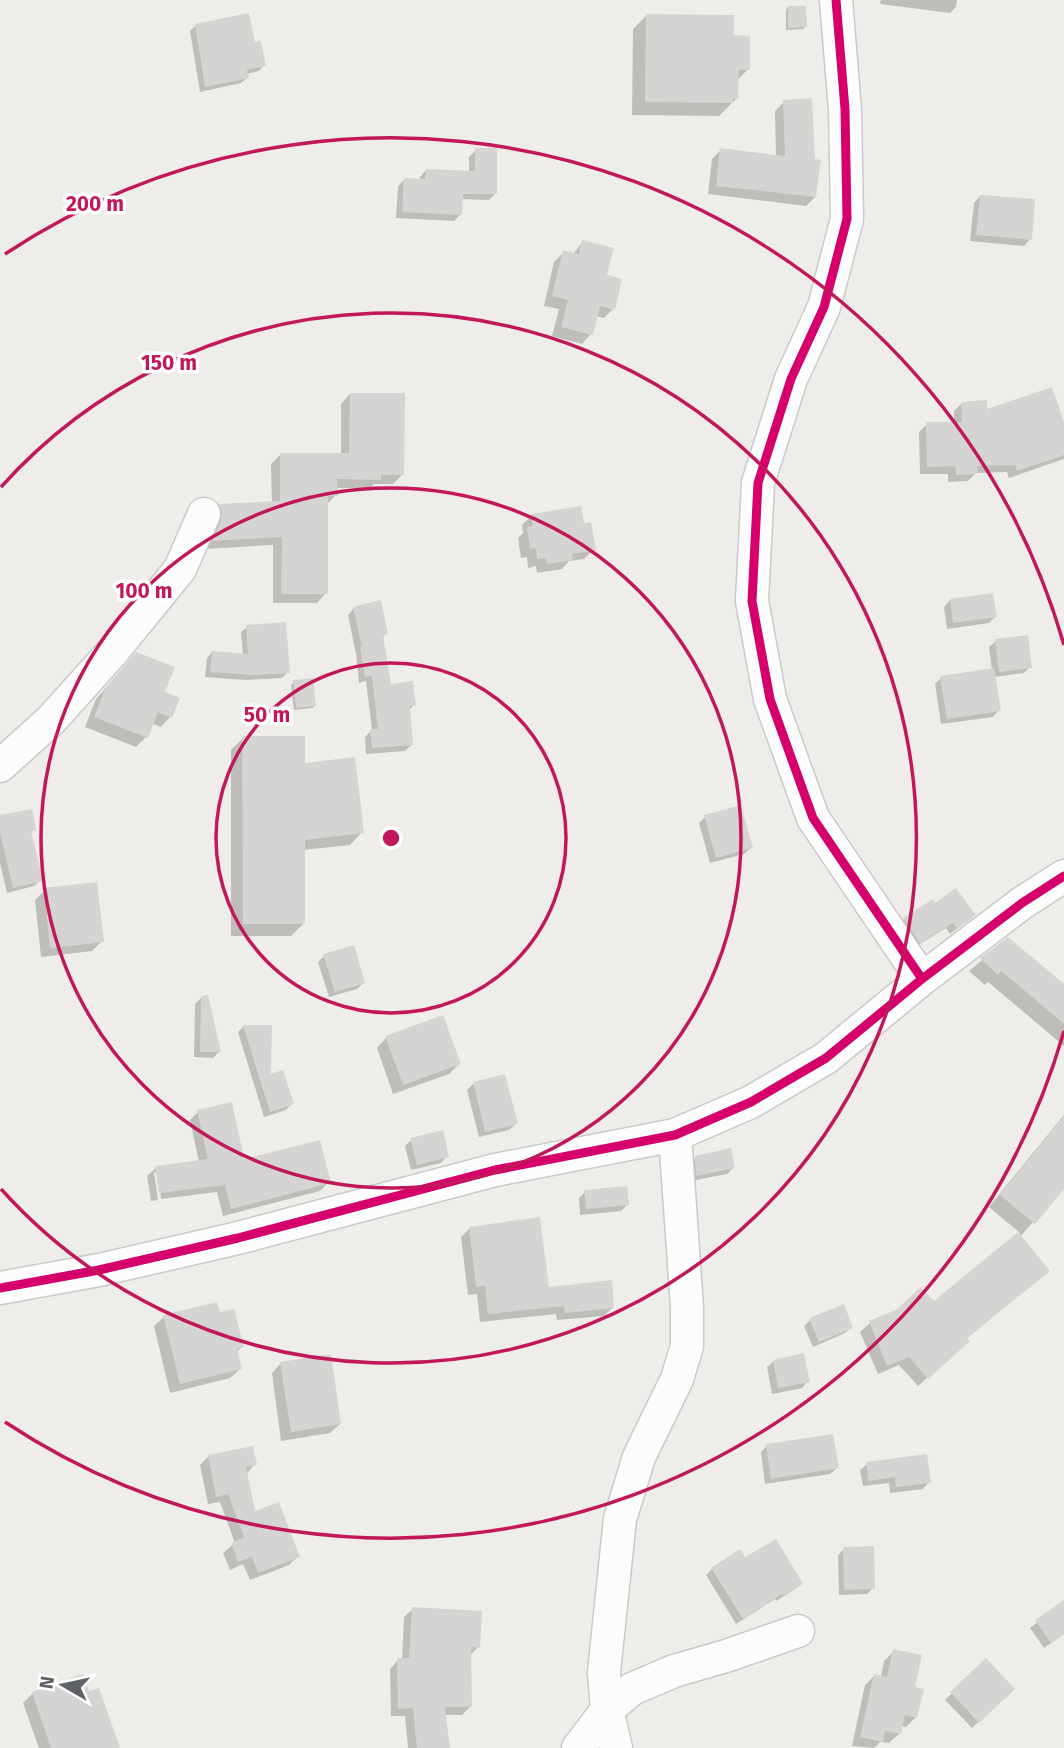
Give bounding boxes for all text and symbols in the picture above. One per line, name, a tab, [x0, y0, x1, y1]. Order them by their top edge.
text: 200 m	[66, 191, 124, 217]
text: 150 m	[141, 350, 197, 376]
text: 100 m	[115, 578, 173, 604]
text: 50 m	[244, 702, 290, 728]
centre of rings	[379, 826, 403, 850]
north arrow	[28, 1650, 98, 1720]
text: N	[34, 1674, 59, 1690]

